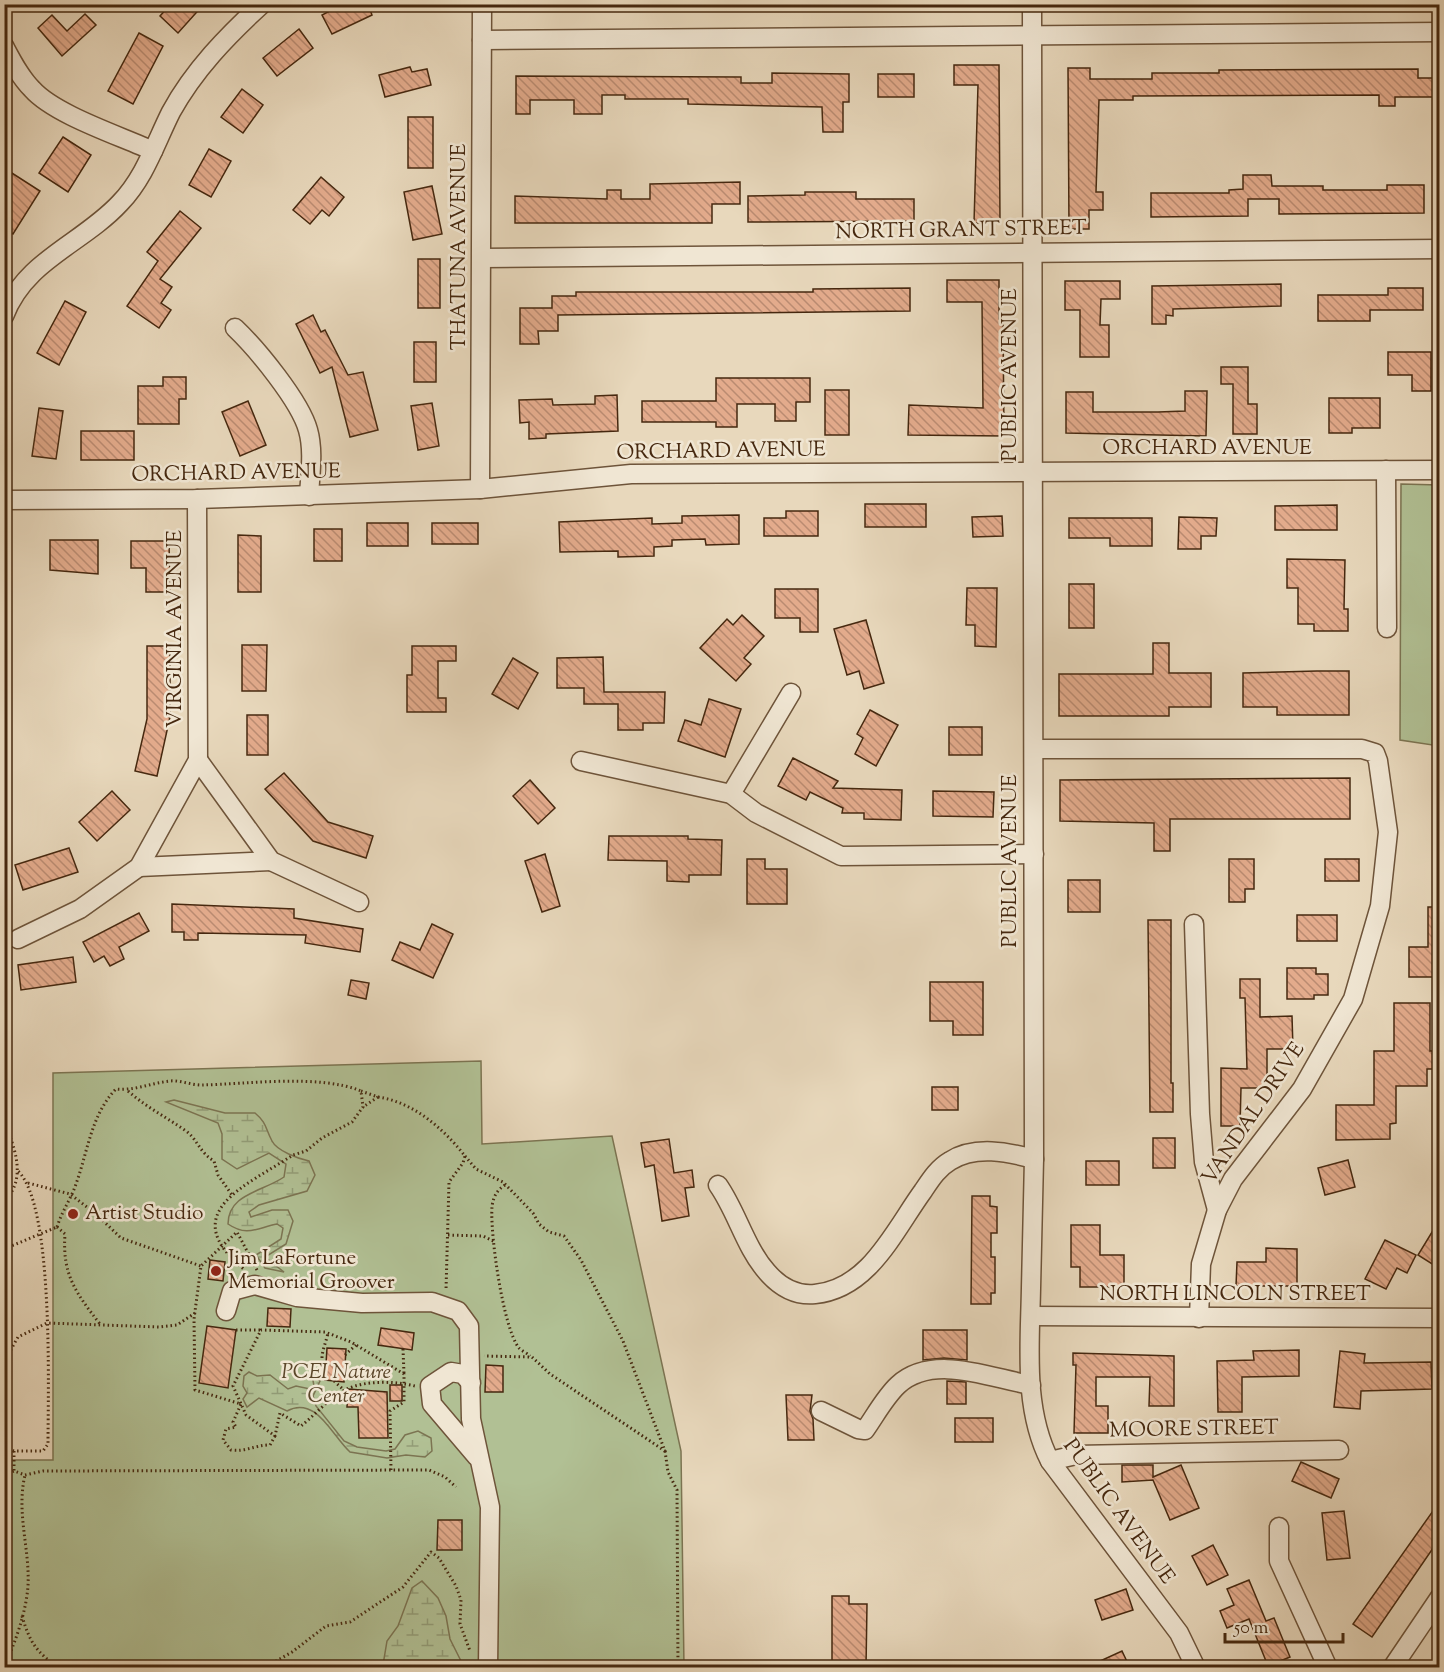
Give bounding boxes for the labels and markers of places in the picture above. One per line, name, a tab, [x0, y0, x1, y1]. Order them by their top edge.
place label: Artist Studio	[85, 1199, 204, 1229]
marker: Artist Studio	[66, 1207, 80, 1221]
place label: Jim LaFortune Memorial Groover	[227, 1244, 395, 1298]
marker: Jim LaFortune Memorial Groover	[209, 1264, 223, 1278]

